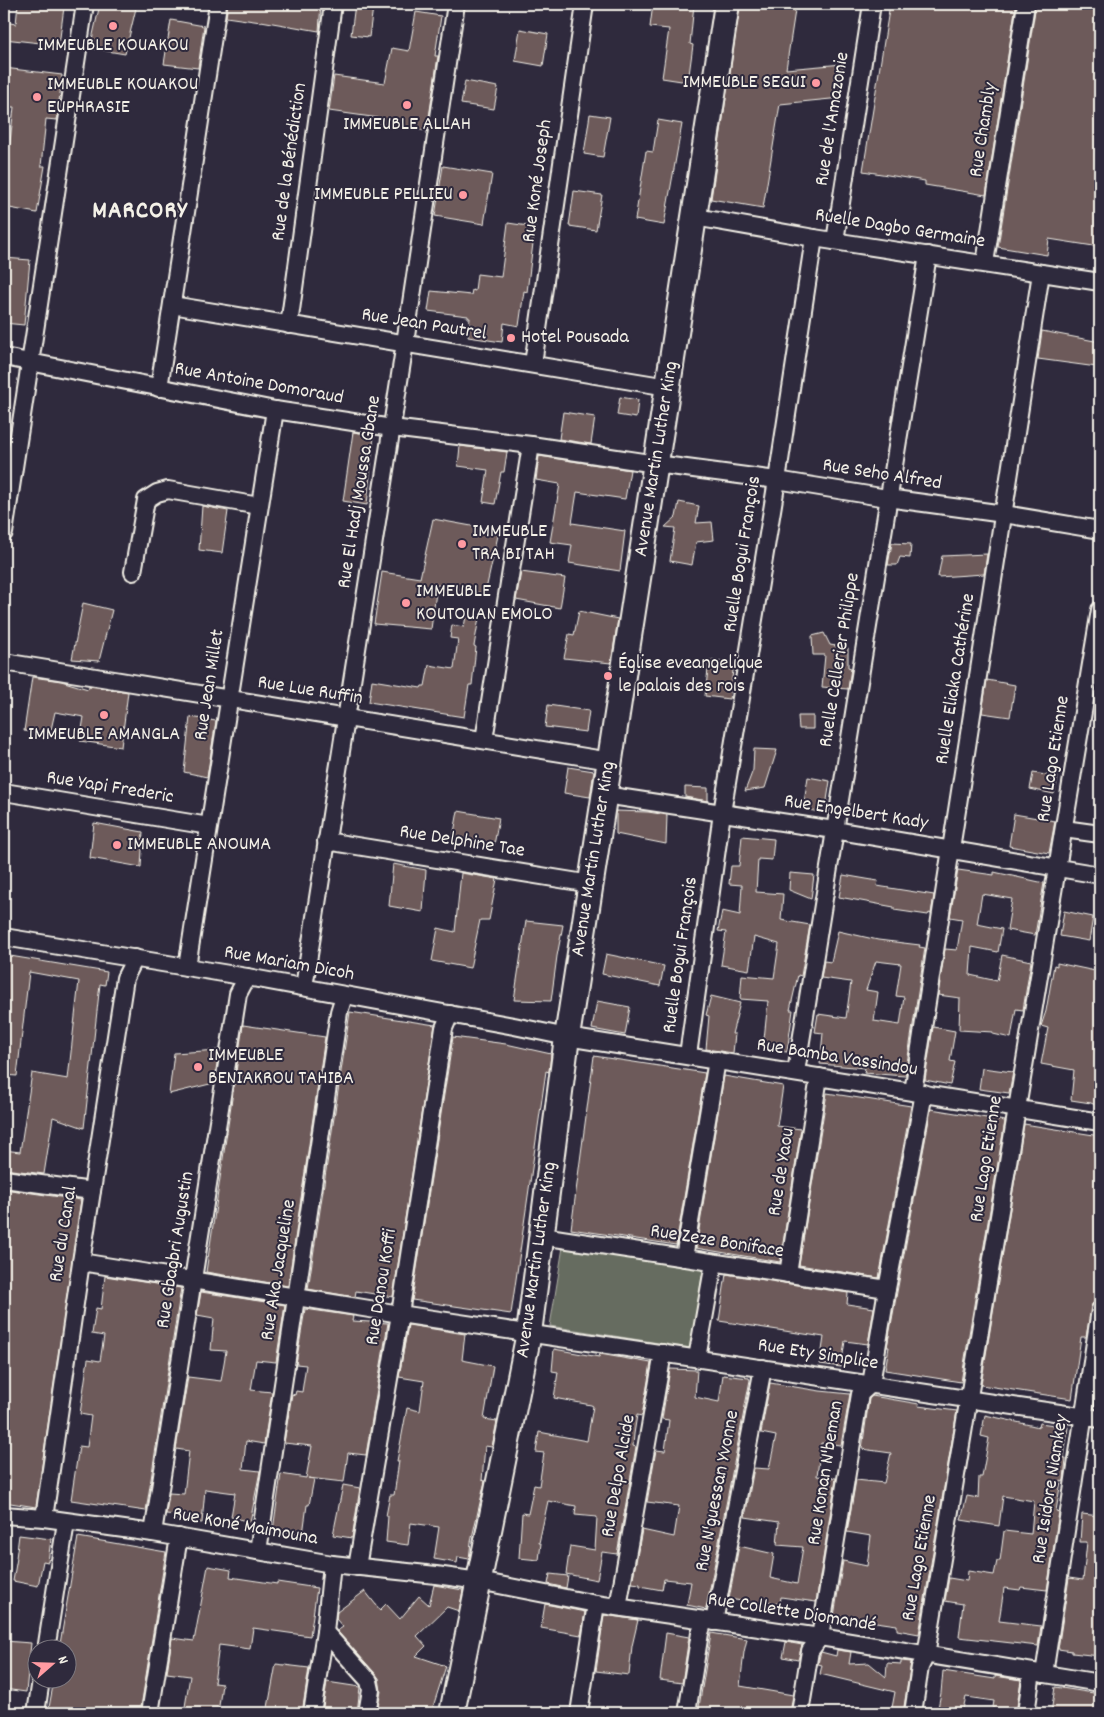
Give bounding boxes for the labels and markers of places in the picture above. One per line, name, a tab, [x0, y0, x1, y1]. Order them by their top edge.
marker: IMMEUBLE KOUAKOU	[107, 20, 119, 32]
place label: IMMEUBLE KOUAKOU	[37, 32, 189, 60]
place label: IMMEUBLE SEGUI	[682, 69, 806, 97]
place label: IMMEUBLE KOUAKOU EUPHRASIE	[47, 71, 198, 122]
marker: IMMEUBLE SEGUI	[810, 77, 822, 89]
marker: IMMEUBLE KOUAKOU EUPHRASIE	[31, 91, 43, 103]
marker: IMMEUBLE ALLAH	[401, 99, 413, 111]
place label: IMMEUBLE ALLAH	[343, 111, 471, 139]
place label: IMMEUBLE PELLIEU	[314, 181, 453, 209]
marker: IMMEUBLE PELLIEU	[457, 189, 469, 201]
place label: Hotel Pousada	[521, 324, 629, 352]
marker: Hotel Pousada	[505, 332, 517, 344]
place label: IMMEUBLE TRA BI TAH	[472, 518, 555, 569]
marker: IMMEUBLE TRA BI TAH	[456, 538, 468, 550]
place label: IMMEUBLE KOUTOUAN EMOLO	[416, 578, 553, 629]
marker: IMMEUBLE KOUTOUAN EMOLO	[400, 597, 412, 609]
place label: Église eveangelique le palais des rois	[618, 650, 763, 701]
marker: Église eveangelique le palais des rois	[602, 670, 614, 682]
marker: IMMEUBLE AMANGLA	[98, 709, 110, 721]
place label: IMMEUBLE AMANGLA	[28, 721, 180, 749]
place label: IMMEUBLE ANOUMA	[127, 831, 271, 859]
marker: IMMEUBLE ANOUMA	[111, 839, 123, 851]
place label: IMMEUBLE BENIAKROU TAHIBA	[208, 1042, 354, 1093]
marker: IMMEUBLE BENIAKROU TAHIBA	[192, 1061, 204, 1073]

